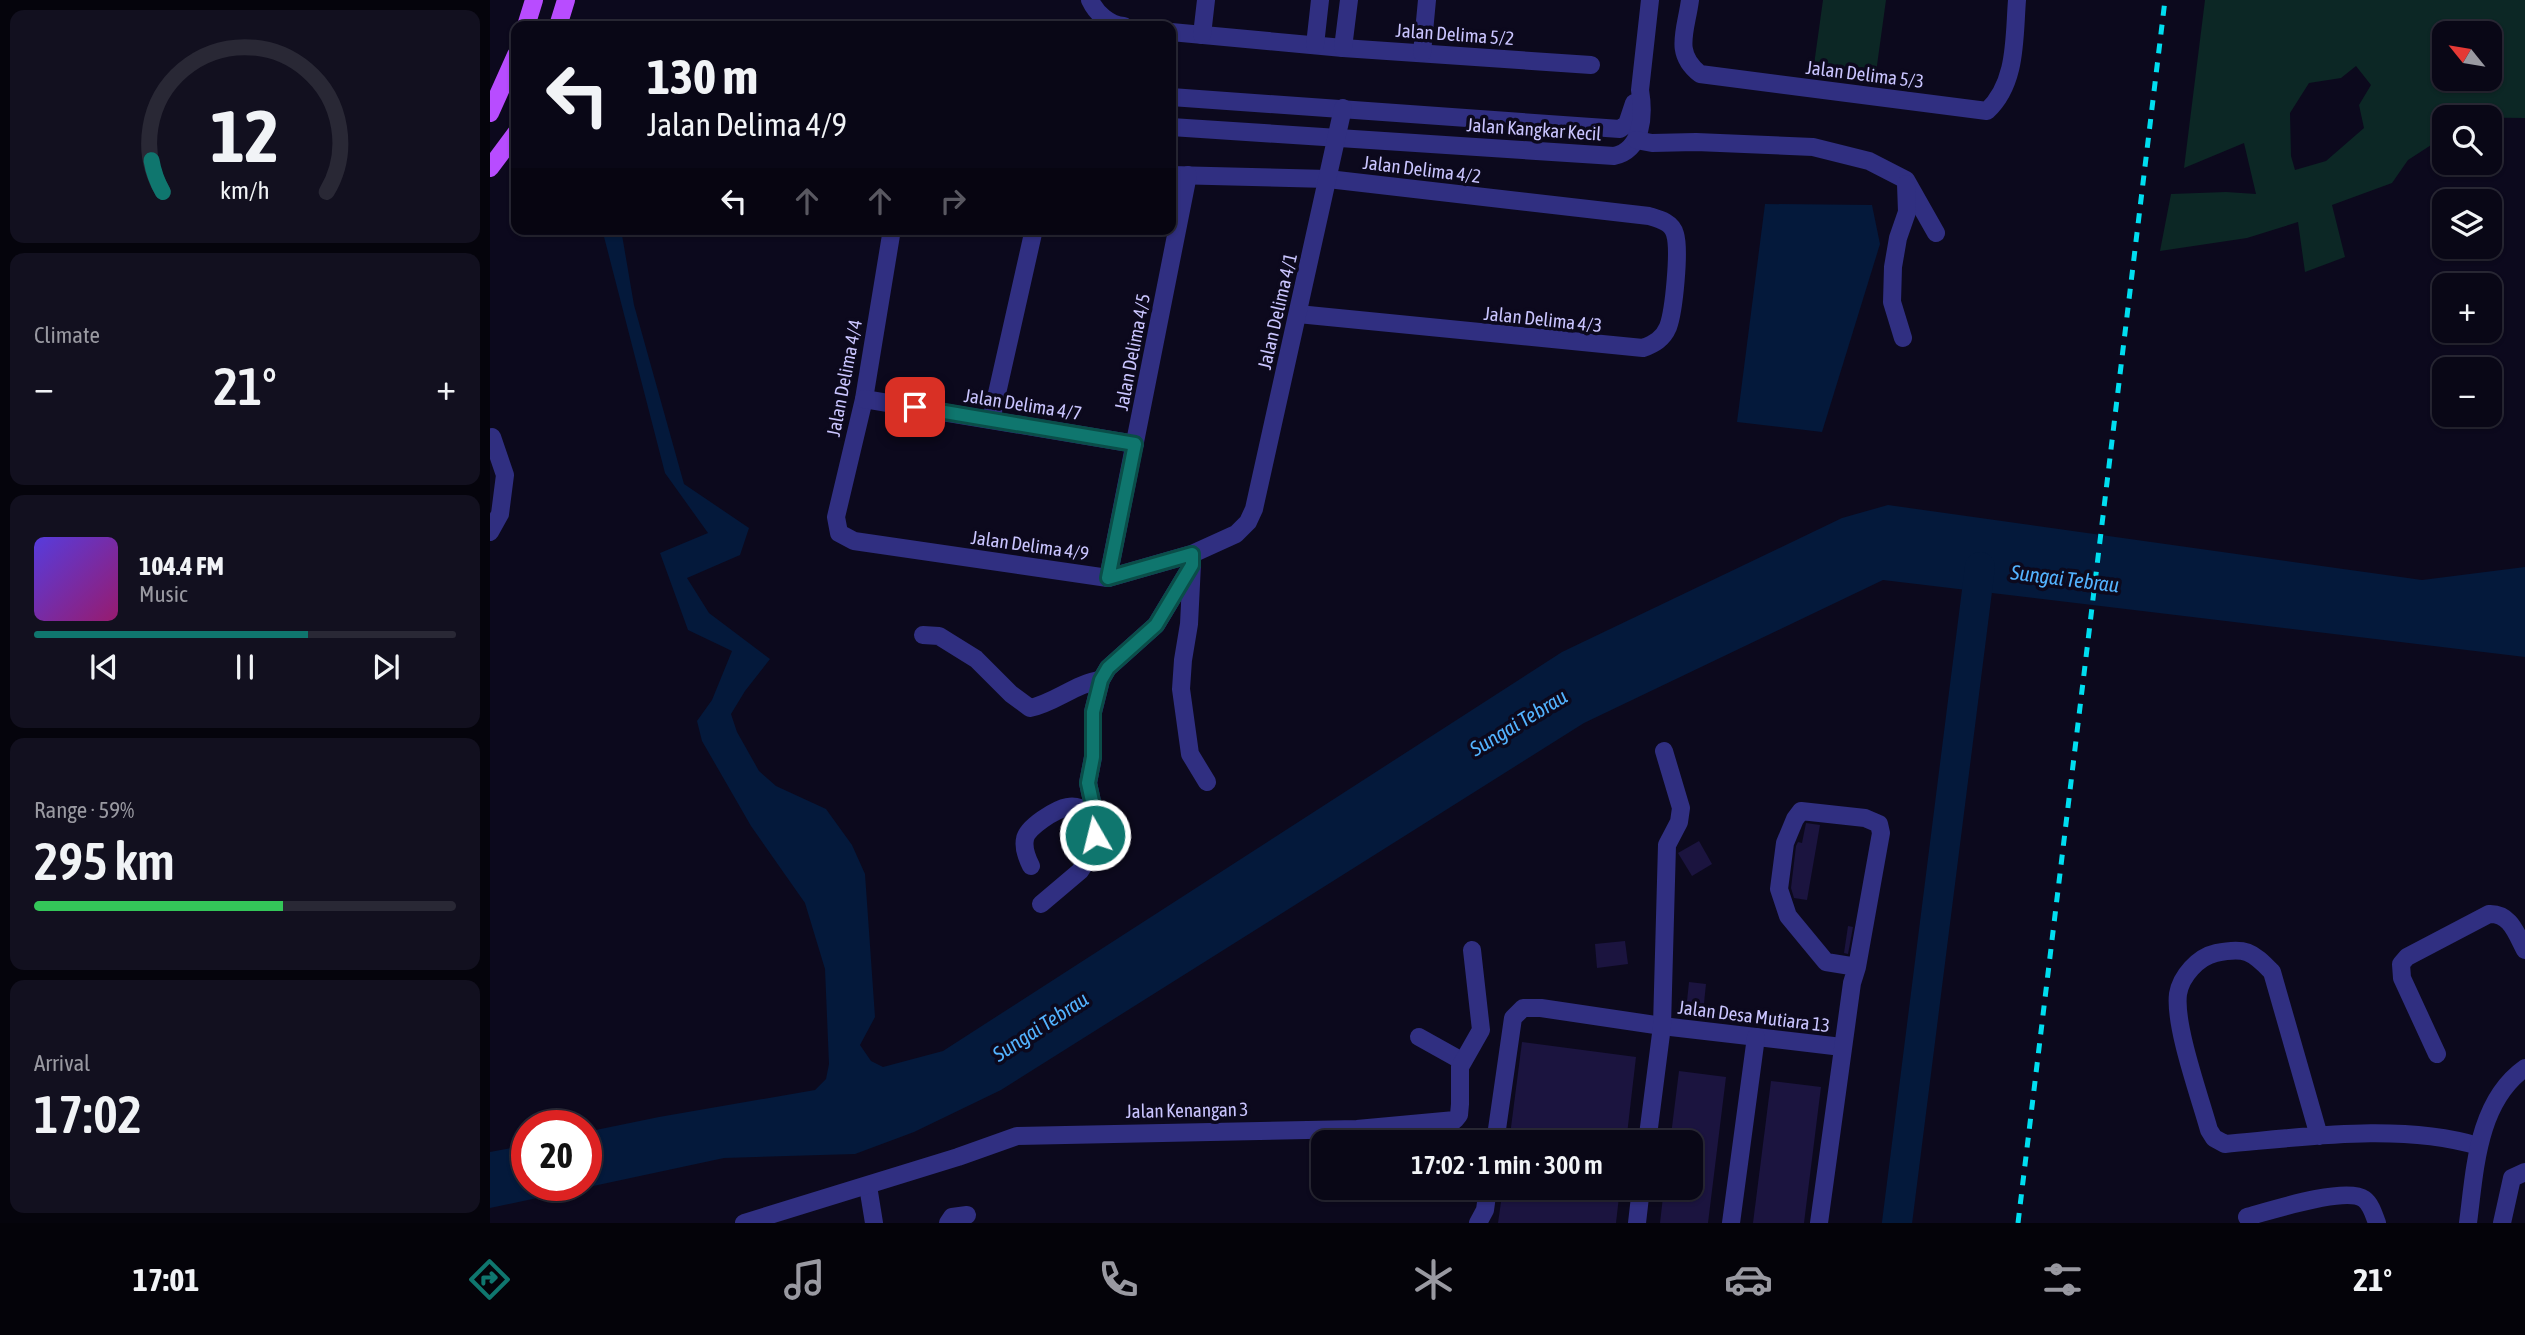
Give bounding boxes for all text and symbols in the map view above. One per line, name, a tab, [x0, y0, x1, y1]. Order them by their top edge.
street label: Jalan Delima 5/2	[1395, 19, 1515, 49]
north arrow	[2432, 21, 2502, 91]
map controls	[2432, 21, 2502, 427]
text: 130 m	[647, 48, 758, 104]
icon: left	[532, 49, 623, 140]
street label: Jalan Delima 5/3	[1805, 56, 1925, 92]
text: 12	[211, 95, 279, 178]
button: search	[2432, 105, 2502, 175]
text: Jalan Delima 4/9	[647, 106, 847, 143]
street label: Jalan Kangkar Kecil	[1466, 113, 1602, 145]
street label: Jalan Delima 4/2	[1362, 151, 1482, 187]
text: km/h	[220, 176, 270, 204]
icon: left	[715, 182, 753, 220]
icon: ahead	[788, 182, 826, 220]
icon: ahead	[861, 182, 899, 220]
icon: right	[934, 182, 972, 220]
button: layers	[2432, 189, 2502, 259]
street label: Jalan Delima 4/1	[1253, 251, 1301, 371]
button: +	[2432, 273, 2502, 343]
street label: Jalan Delima 4/5	[1110, 292, 1154, 412]
street label: Jalan Delima 4/3	[1483, 302, 1603, 336]
street label: Jalan Delima 4/4	[822, 318, 866, 438]
text: Climate	[34, 322, 100, 348]
text: 21°	[213, 356, 277, 416]
button: −	[2432, 357, 2502, 427]
text: −	[34, 365, 54, 408]
text: +	[436, 365, 456, 408]
pin	[885, 377, 945, 437]
street label: Jalan Delima 4/7	[963, 384, 1083, 424]
icon: arrive	[896, 388, 934, 426]
street label: Jalan Delima 4/9	[970, 526, 1090, 564]
text: 104.4 FM	[139, 551, 224, 581]
water label: Sungai Tebrau	[2008, 559, 2121, 597]
text: Music	[139, 581, 187, 607]
icon: previous	[85, 648, 123, 686]
icon: pause	[226, 648, 264, 686]
icon: next	[367, 648, 405, 686]
water label: Sungai Tebrau	[1464, 684, 1571, 761]
text: Range · 59%	[34, 797, 134, 823]
position arrow	[1058, 798, 1132, 872]
text: 295 km	[34, 831, 175, 891]
water label: Sungai Tebrau	[987, 986, 1092, 1066]
street label: Jalan Desa Mutiara 13	[1677, 996, 1831, 1036]
text: Arrival	[34, 1050, 90, 1076]
text: 17:02	[34, 1084, 142, 1144]
street label: Jalan Kenangan 3	[1125, 1098, 1249, 1122]
speed limit sign: 20	[511, 1110, 602, 1201]
text: 17:02 · 1 min · 300 m	[1411, 1150, 1603, 1180]
icon: directions	[465, 1255, 514, 1304]
icon: music	[780, 1255, 829, 1304]
icon: phone	[1094, 1255, 1143, 1304]
icon: climate	[1409, 1255, 1458, 1304]
icon: car	[1724, 1255, 1773, 1304]
icon: filters	[2038, 1255, 2087, 1304]
text: 17:01	[133, 1261, 199, 1298]
text: 21°	[2353, 1261, 2392, 1298]

